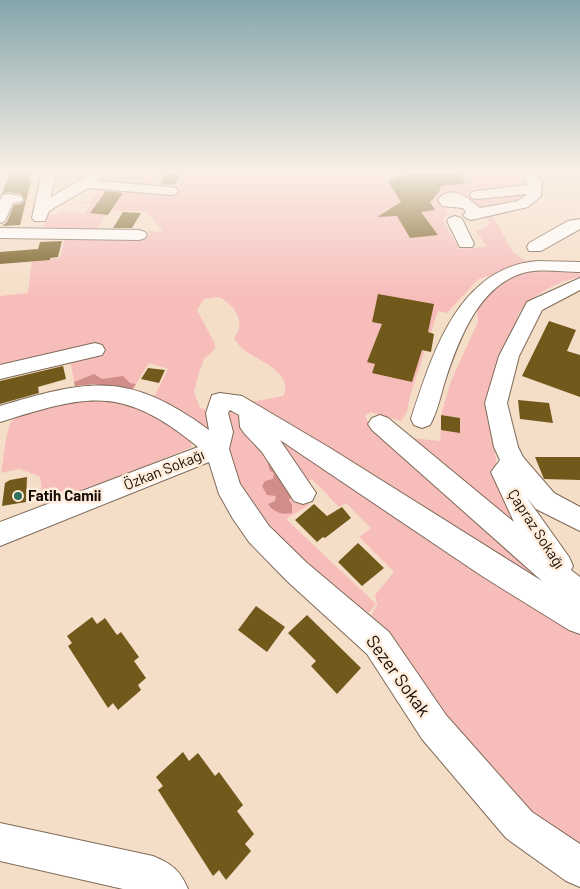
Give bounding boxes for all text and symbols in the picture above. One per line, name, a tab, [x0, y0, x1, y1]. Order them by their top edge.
street label: Özkan Sokağı	[121, 445, 207, 493]
street label: Çapraz Sokağı	[505, 485, 569, 571]
place label: Fatih Camii	[28, 486, 101, 504]
marker: Fatih Camii	[12, 490, 24, 502]
street label: Sezer Sokak	[362, 630, 436, 720]

